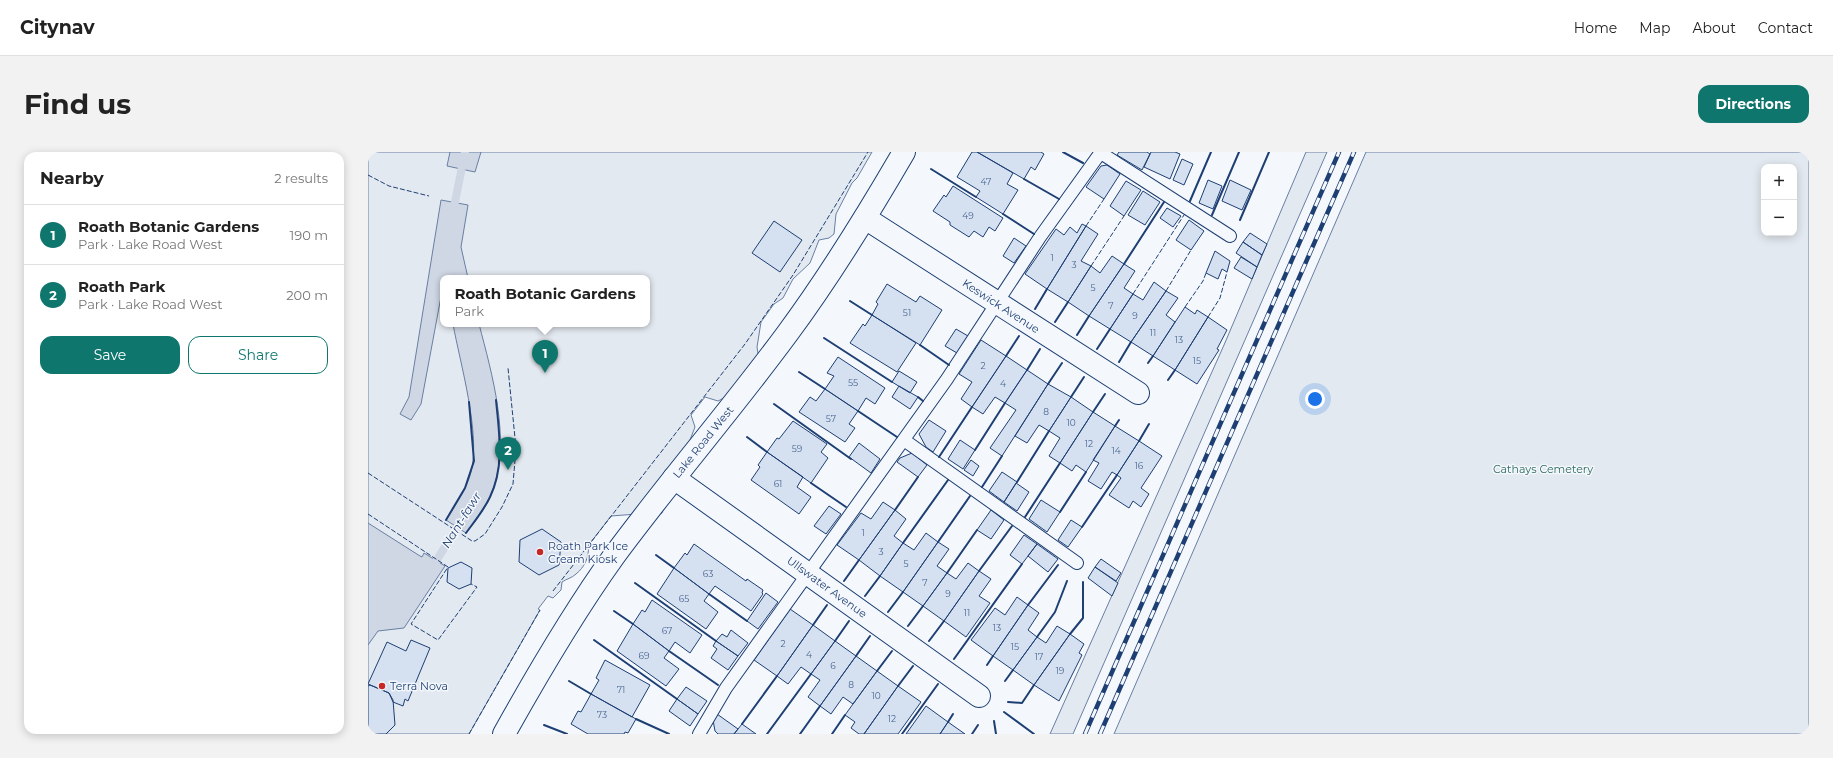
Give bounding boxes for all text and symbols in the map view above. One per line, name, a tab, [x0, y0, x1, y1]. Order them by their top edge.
text: Citynav	[20, 16, 95, 39]
text: Home	[1574, 19, 1617, 37]
text: Map	[1639, 19, 1670, 37]
text: About	[1692, 19, 1736, 37]
text: Contact	[1758, 19, 1813, 37]
button: Directions	[1698, 85, 1809, 123]
text: Find us	[24, 87, 131, 121]
map controls	[1761, 164, 1797, 236]
button: +	[1761, 164, 1797, 200]
text: Nearby	[40, 168, 104, 188]
text: 2 results	[274, 170, 328, 186]
house number: 47	[981, 176, 991, 187]
button: −	[1761, 200, 1797, 236]
house number: 49	[962, 210, 974, 221]
text: Roath Botanic Gardens	[78, 217, 259, 236]
text: 1	[50, 227, 56, 243]
text: 190 m	[290, 227, 328, 243]
text: Park · Lake Road West	[78, 236, 222, 252]
house number: 1	[1050, 252, 1054, 263]
house number: 3	[1071, 259, 1077, 270]
popup	[440, 275, 650, 327]
street label: Keswick Avenue	[960, 276, 1043, 336]
text: Roath Park	[78, 277, 165, 296]
house number: 5	[1090, 282, 1096, 293]
text: Roath Botanic Gardens	[454, 284, 636, 303]
text: 2	[49, 287, 57, 303]
text: 200 m	[286, 287, 328, 303]
text: Park · Lake Road West	[78, 296, 222, 312]
house number: 7	[1108, 300, 1114, 311]
text: Park	[454, 303, 484, 319]
house number: 51	[903, 307, 911, 318]
house number: 9	[1132, 310, 1138, 321]
house number: 11	[1150, 327, 1156, 338]
house number: 13	[1175, 334, 1183, 345]
button: Save	[40, 336, 180, 374]
button: Share	[188, 336, 328, 374]
pin: 1	[532, 340, 558, 373]
house number: 15	[1193, 355, 1201, 366]
house number: 2	[980, 360, 986, 371]
house number: 55	[848, 377, 858, 388]
house number: 4	[1000, 378, 1006, 389]
your location	[1305, 389, 1325, 409]
street label: Lake Road West	[670, 403, 737, 481]
house number: 8	[1043, 406, 1049, 417]
house number: 57	[826, 413, 836, 424]
house number: 10	[1066, 417, 1076, 428]
pin: 2	[495, 437, 521, 470]
house number: 12	[1085, 438, 1093, 449]
house number: 59	[792, 443, 803, 454]
house number: 14	[1111, 445, 1121, 456]
house number: 16	[1135, 460, 1144, 471]
park label: Cathays Cemetery	[1493, 462, 1593, 476]
house number: 61	[774, 478, 782, 489]
water label: Nant-fawr	[438, 489, 484, 551]
house number: 1	[861, 527, 865, 538]
place label: Roath Park Ice Cream Kiosk	[548, 539, 629, 566]
house number: 3	[878, 546, 884, 557]
marker: Roath Park Ice Cream Kiosk	[535, 547, 545, 557]
street label: Ullswater Avenue	[784, 553, 870, 621]
house number: 5	[903, 558, 909, 569]
house number: 63	[703, 568, 713, 579]
house number: 7	[922, 577, 928, 588]
house number: 9	[945, 588, 951, 599]
house number: 65	[679, 593, 689, 604]
house number: 11	[964, 607, 970, 618]
house number: 13	[993, 622, 1001, 633]
house number: 67	[662, 625, 672, 636]
house number: 2	[780, 638, 786, 649]
house number: 15	[1011, 641, 1019, 652]
house number: 4	[806, 649, 812, 660]
house number: 69	[639, 650, 650, 661]
house number: 17	[1035, 651, 1043, 662]
house number: 6	[830, 660, 836, 671]
house number: 19	[1056, 665, 1065, 676]
place label: Terra Nova	[390, 679, 448, 693]
house number: 8	[848, 679, 854, 690]
marker: Terra Nova	[377, 681, 387, 691]
house number: 71	[617, 684, 625, 695]
house number: 10	[871, 690, 881, 701]
house number: 73	[597, 709, 607, 720]
house number: 12	[888, 713, 896, 724]

